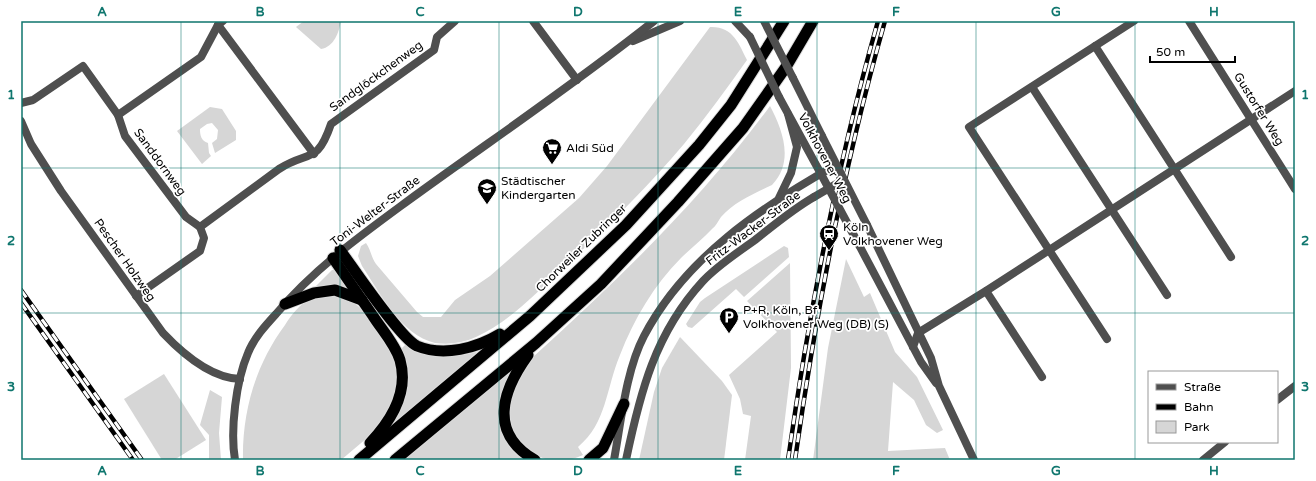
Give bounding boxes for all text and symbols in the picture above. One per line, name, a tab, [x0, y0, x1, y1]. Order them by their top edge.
text: A	[97, 4, 107, 20]
text: B	[255, 4, 265, 20]
text: C	[415, 4, 425, 20]
text: D	[573, 4, 583, 20]
text: E	[734, 4, 742, 20]
text: F	[892, 4, 900, 20]
text: G	[1051, 4, 1061, 20]
text: H	[1209, 4, 1219, 20]
street label: Sandglöckchenweg	[327, 38, 425, 114]
scale bar	[1150, 38, 1235, 64]
text: 50 m	[1156, 45, 1185, 59]
street label: Gustorfer Weg	[1231, 70, 1287, 148]
text: 1	[7, 87, 15, 103]
text: 1	[1301, 87, 1309, 103]
street label: Volkhovener Weg	[795, 111, 855, 205]
street label: Sanddornweg	[131, 126, 189, 198]
supermarket icon: Aldi Süd	[541, 137, 563, 165]
place label: Aldi Süd	[566, 141, 614, 155]
street label: Toni-Welter-Straße	[328, 173, 423, 249]
place label: Städtischer Kindergarten	[501, 174, 576, 202]
school or university icon: Städtischer Kindergarten	[476, 177, 498, 205]
street label: Fritz-Wacker-Straße	[703, 188, 803, 268]
street label: Chorweiler Zubringer	[533, 201, 630, 295]
street label: Pescher Holzweg	[91, 216, 159, 304]
place label: Köln Volkhovener Weg	[843, 220, 943, 248]
station icon: Köln Volkhovener Weg	[818, 223, 840, 251]
text: 2	[7, 233, 15, 249]
text: 2	[1301, 233, 1309, 249]
place label: P+R, Köln, Bf Volkhovener Weg (DB) (S)	[743, 303, 889, 331]
parking icon: P+R, Köln, Bf Volkhovener Weg (DB) (S)	[718, 306, 740, 334]
legend	[1148, 371, 1278, 443]
text: 3	[7, 379, 15, 395]
text: 3	[1301, 379, 1309, 395]
text: Straße	[1184, 380, 1221, 394]
text: Bahn	[1184, 400, 1214, 414]
text: Park	[1184, 420, 1210, 434]
text: A	[97, 463, 107, 479]
text: B	[255, 463, 265, 479]
text: C	[415, 463, 425, 479]
text: D	[573, 463, 583, 479]
text: E	[734, 463, 742, 479]
text: F	[892, 463, 900, 479]
text: G	[1051, 463, 1061, 479]
text: H	[1209, 463, 1219, 479]

